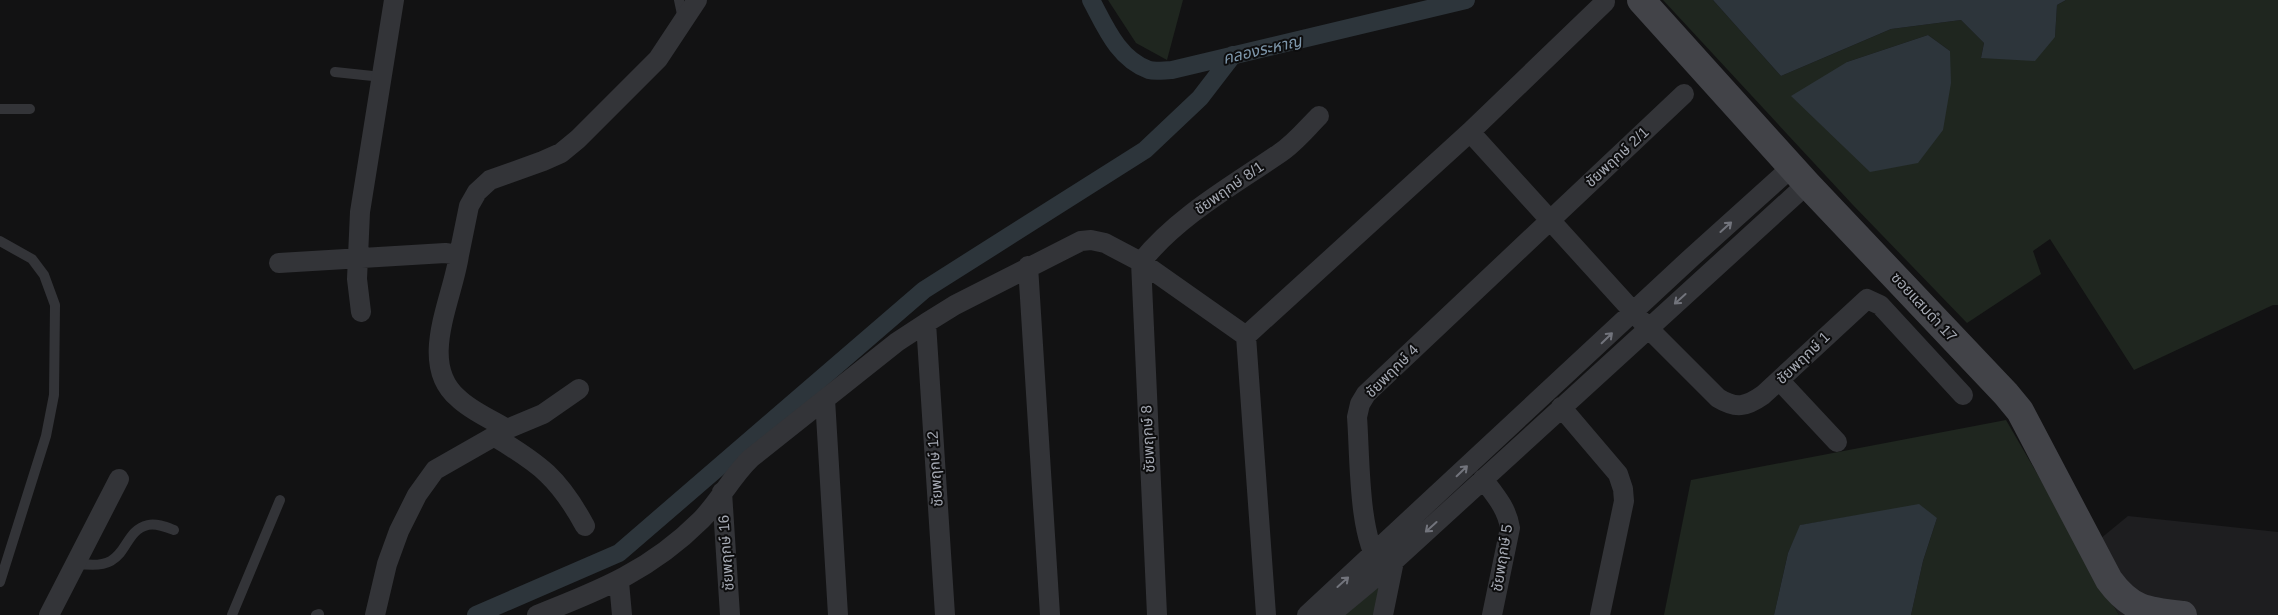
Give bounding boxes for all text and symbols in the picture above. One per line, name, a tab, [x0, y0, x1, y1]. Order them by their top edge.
water label: คลองระหาญ	[1221, 32, 1305, 67]
street label: ชัยพฤกษ์ 2/1	[1582, 123, 1652, 190]
street label: ชัยพฤกษ์ 8/1	[1191, 158, 1266, 218]
one-way arrow	[1720, 221, 1733, 232]
street label: ซอยแสมดำ 17	[1888, 269, 1961, 345]
one-way arrow	[1674, 293, 1687, 305]
street label: ชัยพฤกษ์ 1	[1772, 328, 1833, 387]
one-way arrow	[1601, 332, 1614, 344]
street label: ชัยพฤกษ์ 4	[1362, 341, 1422, 401]
street label: ชัยพฤกษ์ 8	[1137, 405, 1158, 473]
street label: ชัยพฤกษ์ 12	[923, 430, 946, 508]
one-way arrow	[1456, 465, 1468, 477]
street label: ชัยพฤกษ์ 16	[714, 514, 737, 592]
one-way arrow	[1425, 521, 1438, 532]
street label: ชัยพฤกษ์ 5	[1488, 523, 1515, 593]
one-way arrow	[1337, 576, 1350, 588]

